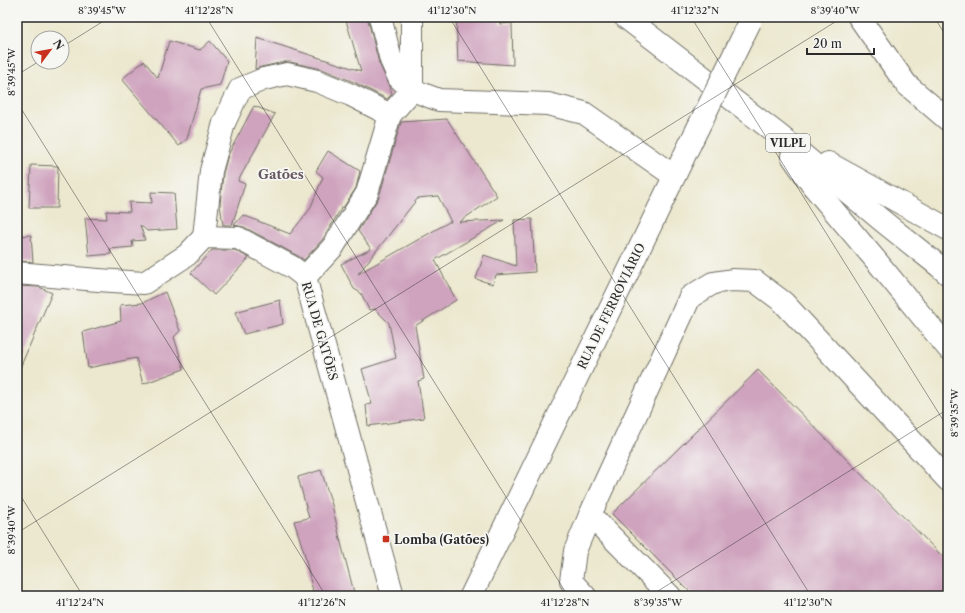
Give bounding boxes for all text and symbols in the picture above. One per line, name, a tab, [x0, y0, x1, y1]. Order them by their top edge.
text: 8°39'45"W	[78, 4, 127, 17]
text: 41°12'28"N	[185, 4, 233, 17]
text: 41°12'30"N	[427, 4, 477, 17]
text: 41°12'32"N	[671, 4, 719, 17]
text: 8°39'40"W	[810, 4, 861, 17]
north arrow	[30, 30, 70, 70]
scale bar	[807, 30, 874, 56]
text: 20 m	[813, 36, 842, 51]
text: N	[50, 37, 67, 53]
text: 8°39'45"W	[5, 47, 18, 96]
road number: VILPL	[766, 134, 810, 152]
district label: Gatões	[258, 166, 304, 182]
street label: RUA DE FERROVIÁRIO	[573, 240, 648, 371]
street label: RUA DE GATÕES	[299, 280, 342, 382]
text: 8°39'35"W	[948, 388, 961, 437]
text: 8°39'40"W	[5, 504, 18, 555]
place label: Lomba (Gatões)	[394, 532, 489, 547]
marker: Lomba (Gatões)	[381, 534, 391, 544]
text: 41°12'24"N	[56, 596, 104, 609]
text: 41°12'26"N	[298, 596, 346, 609]
text: 41°12'28"N	[541, 596, 589, 609]
text: 8°39'35"W	[634, 596, 683, 609]
text: 41°12'30"N	[783, 596, 833, 609]

